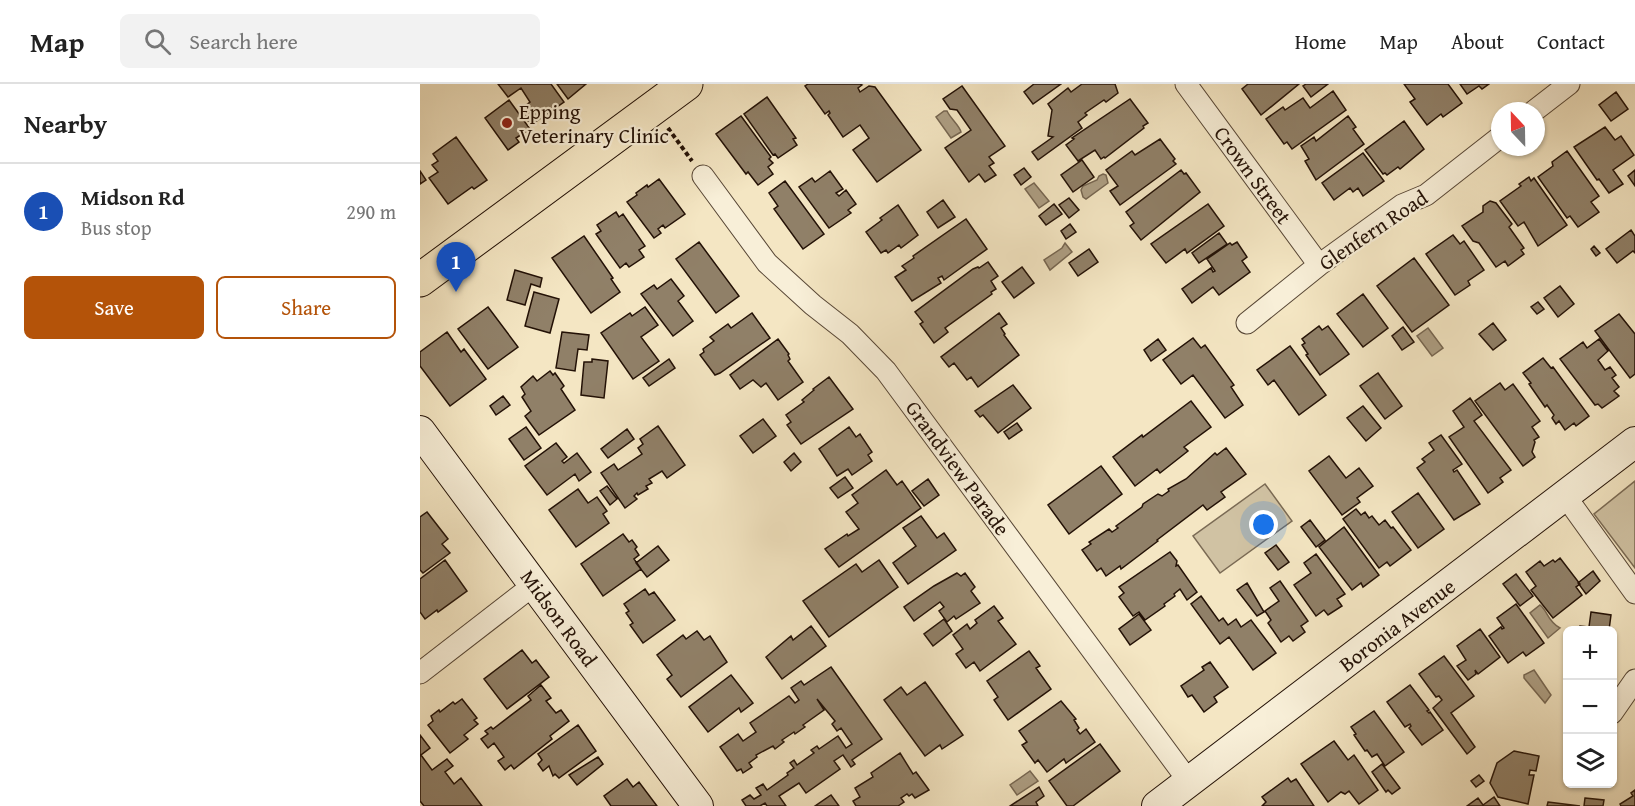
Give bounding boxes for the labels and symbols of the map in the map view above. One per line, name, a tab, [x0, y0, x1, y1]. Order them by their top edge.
place label: Epping Veterinary Clinic	[519, 96, 669, 151]
north arrow	[1491, 102, 1545, 156]
marker: Epping Veterinary Clinic	[500, 116, 514, 130]
street label: Crown Street	[1207, 120, 1300, 231]
street label: Glenfern Road	[1312, 182, 1434, 278]
pin: 1	[436, 242, 476, 292]
street label: Grandview Parade	[898, 394, 1018, 542]
your location	[1249, 510, 1278, 539]
street label: Midson Road	[513, 563, 605, 674]
street label: Boronia Avenue	[1332, 571, 1462, 679]

